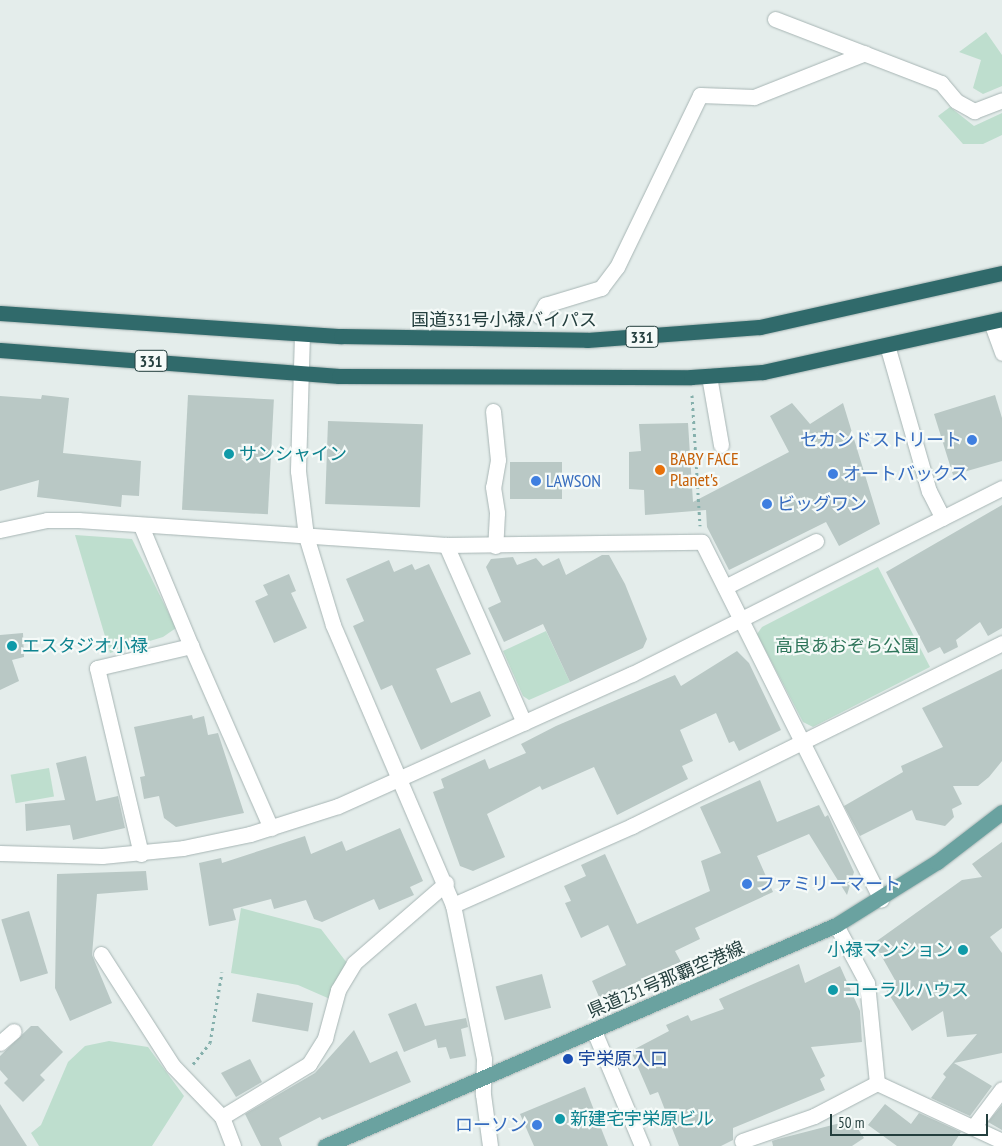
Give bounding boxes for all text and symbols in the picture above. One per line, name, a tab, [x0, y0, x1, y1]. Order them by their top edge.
street label: 国道331号小禄バイパス	[411, 309, 597, 331]
road number: 331	[624, 324, 660, 351]
road number: 331	[134, 348, 168, 374]
place label: セカンドストリート	[800, 429, 962, 451]
marker: セカンドストリート	[966, 434, 978, 446]
place label: サンシャイン	[239, 443, 347, 465]
marker: サンシャイン	[223, 448, 235, 460]
place label: BABY FACE Planet's	[670, 449, 739, 492]
place label: オートバックス	[843, 463, 969, 485]
marker: BABY FACE Planet's	[654, 464, 666, 476]
marker: オートバックス	[827, 468, 839, 480]
place label: LAWSON	[546, 470, 601, 492]
marker: LAWSON	[530, 475, 542, 487]
place label: ビッグワン	[777, 493, 867, 515]
marker: ビッグワン	[761, 498, 773, 510]
place label: エスタジオ小禄	[22, 635, 148, 657]
park label: 高良あおぞら公園	[775, 635, 919, 657]
marker: エスタジオ小禄	[6, 640, 18, 652]
place label: ファミリーマート	[757, 873, 901, 895]
marker: ファミリーマート	[741, 878, 753, 890]
street label: 県道231号那覇空港線	[584, 937, 748, 1023]
place label: 小禄マンション	[827, 939, 953, 961]
marker: 小禄マンション	[957, 944, 969, 956]
place label: コーラルハウス	[843, 979, 969, 1001]
marker: コーラルハウス	[827, 984, 839, 996]
place label: 宇栄原入口	[578, 1048, 668, 1070]
marker: 宇栄原入口	[562, 1053, 574, 1065]
scale bar	[832, 1104, 990, 1136]
place label: 新建宅宇栄原ビル	[570, 1108, 714, 1130]
marker: 新建宅宇栄原ビル	[554, 1113, 566, 1125]
text: 50 m	[838, 1113, 864, 1132]
place label: ローソン	[455, 1114, 527, 1136]
marker: ローソン	[531, 1119, 543, 1131]

